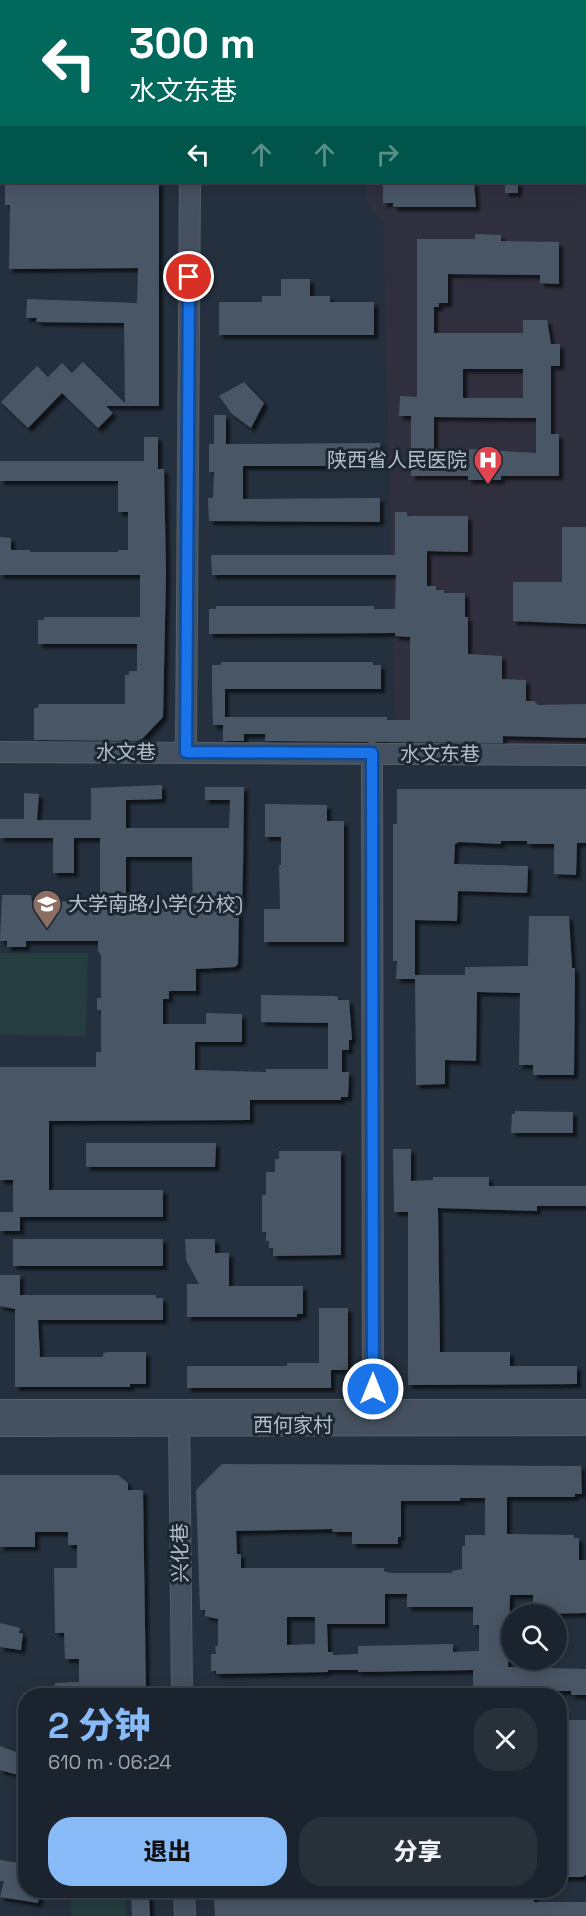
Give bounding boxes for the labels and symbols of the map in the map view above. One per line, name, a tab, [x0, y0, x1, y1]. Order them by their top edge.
pin	[163, 251, 214, 302]
hospital icon: 陕西省人民医院	[472, 444, 504, 486]
place label: 陕西省人民医院	[327, 447, 467, 473]
street label: 水文巷	[96, 739, 156, 765]
street label: 水文东巷	[400, 741, 480, 767]
school or university icon: 大学南路小学(分校)	[31, 888, 63, 930]
place label: 大学南路小学(分校)	[68, 891, 243, 917]
position arrow	[341, 1357, 405, 1421]
street label: 西何家村	[253, 1412, 333, 1438]
street label: 兴化巷	[166, 1523, 194, 1583]

